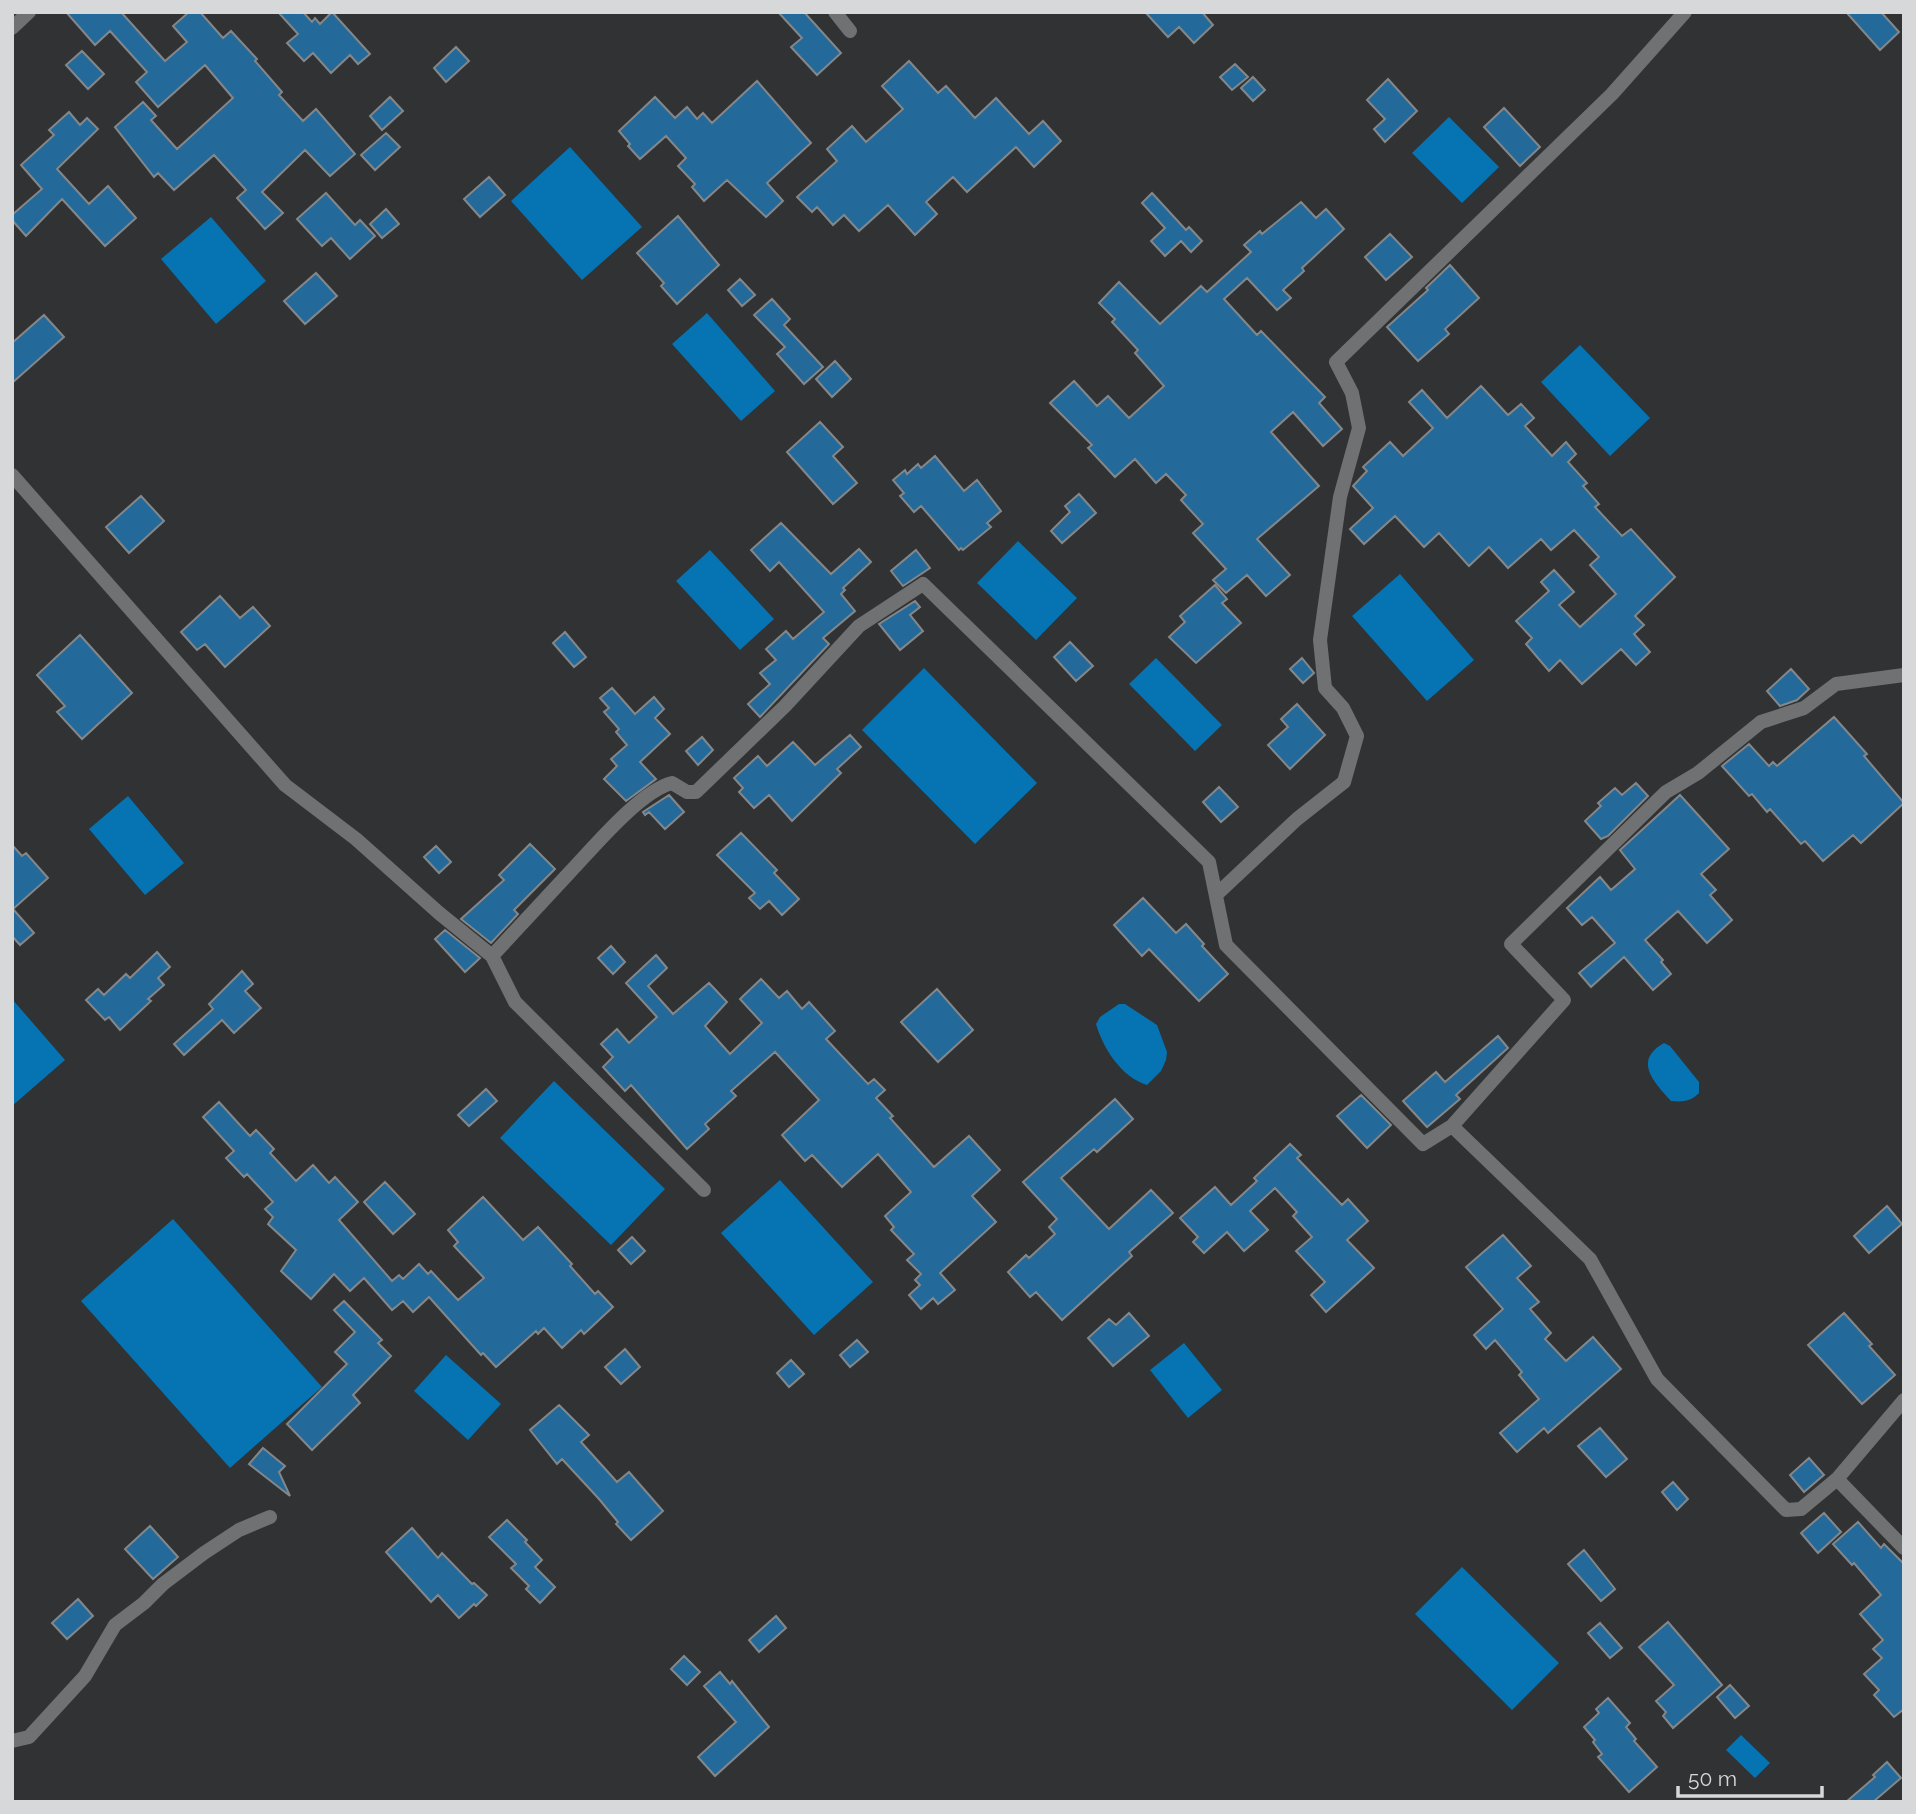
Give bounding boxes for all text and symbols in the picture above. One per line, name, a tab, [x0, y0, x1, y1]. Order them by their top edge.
scale bar	[1678, 1755, 1822, 1799]
text: 50 m	[1688, 1766, 1737, 1791]

